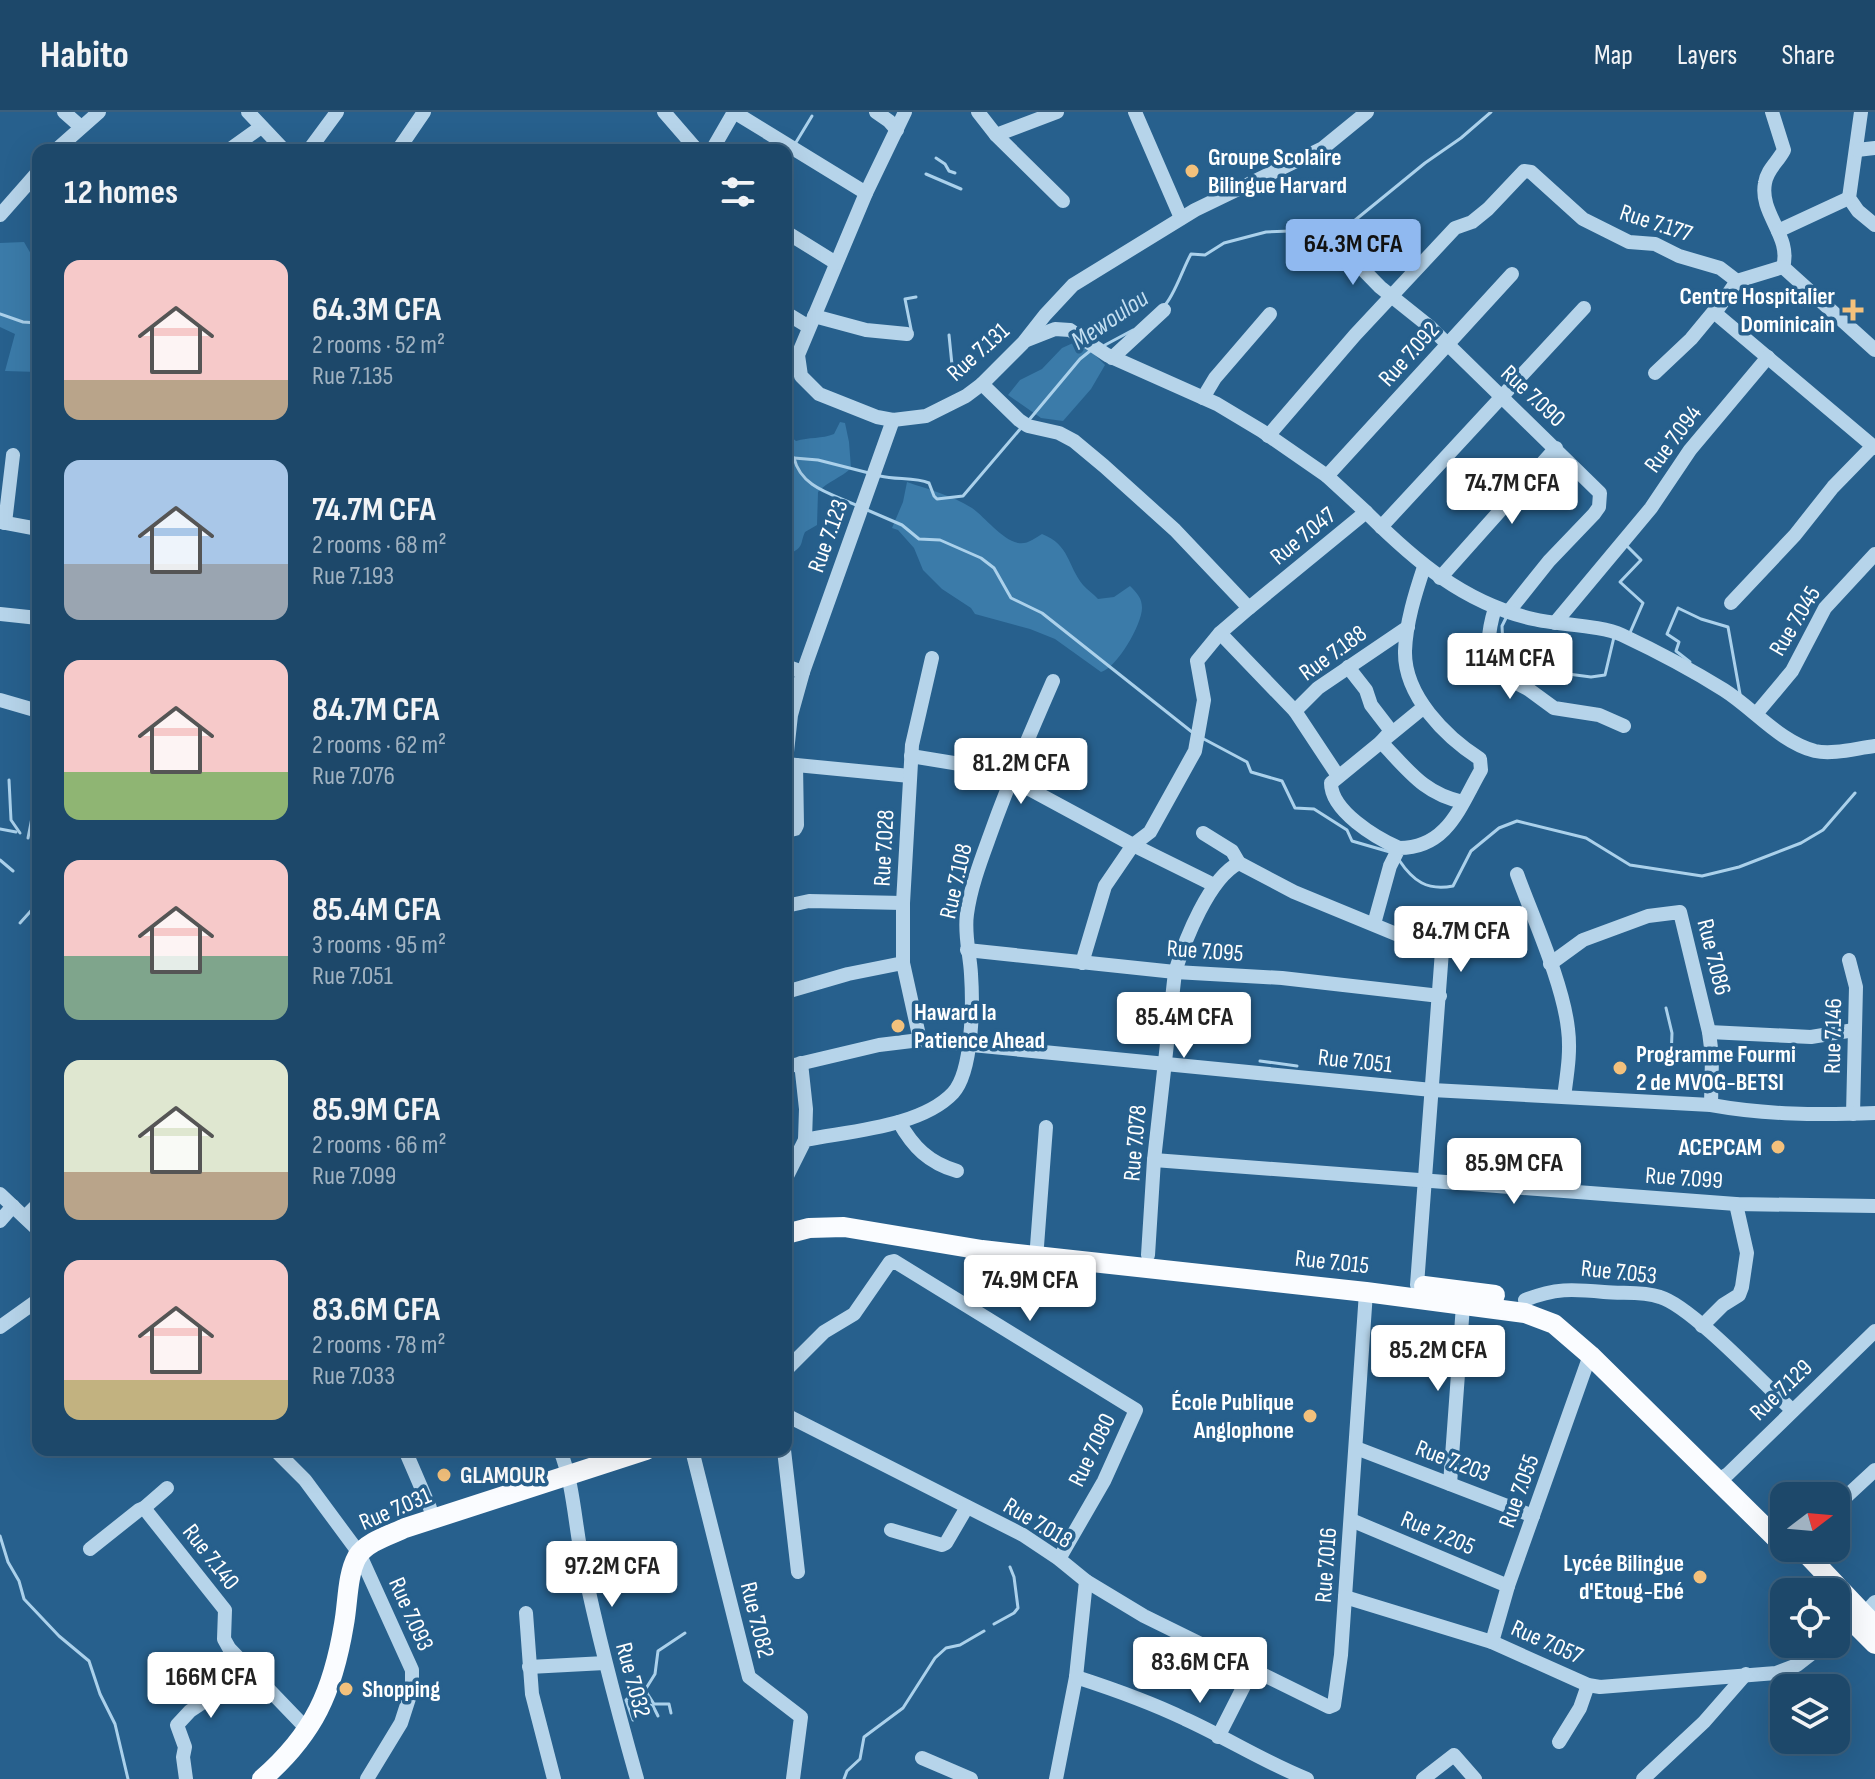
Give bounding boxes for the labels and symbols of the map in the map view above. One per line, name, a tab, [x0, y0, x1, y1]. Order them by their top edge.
place label: Groupe Scolaire Bilingue Harvard	[1208, 143, 1347, 200]
marker: Groupe Scolaire Bilingue Harvard	[1183, 162, 1201, 180]
street label: Rue 7.177	[1616, 198, 1696, 248]
pin: 64.3M CFA	[1261, 219, 1445, 287]
place label: Centre Hospitalier Dominicain	[1680, 282, 1836, 339]
water label: Mewoulou	[1065, 283, 1155, 357]
marker: Centre Hospitalier Dominicain	[1842, 299, 1864, 321]
street label: Rue 7.131	[941, 316, 1016, 387]
street label: Rue 7.092	[1372, 316, 1446, 392]
street label: Rue 7.090	[1495, 359, 1571, 433]
street label: Rue 7.094	[1638, 399, 1708, 479]
pin: 74.7M CFA	[1420, 458, 1604, 526]
street label: Rue 7.123	[801, 496, 855, 576]
street label: Rue 7.047	[1264, 501, 1342, 571]
street label: Rue 7.045	[1763, 581, 1827, 661]
street label: Rue 7.188	[1294, 619, 1372, 687]
pin: 114M CFA	[1427, 633, 1593, 701]
pin: 81.2M CFA	[929, 738, 1113, 806]
street label: Rue 7.028	[868, 809, 900, 887]
street label: Rue 7.108	[933, 841, 979, 921]
pin: 84.7M CFA	[1369, 906, 1553, 974]
street label: Rue 7.086	[1691, 916, 1737, 998]
street label: Rue 7.095	[1166, 934, 1244, 968]
pin: 85.4M CFA	[1092, 992, 1276, 1060]
place label: Haward la Patience Ahead	[914, 998, 1045, 1055]
street label: Rue 7.146	[1818, 998, 1848, 1074]
marker: Haward la Patience Ahead	[889, 1017, 907, 1035]
place label: Programme Fourmi 2 de MVOG-BETSI	[1636, 1040, 1796, 1097]
street label: Rue 7.051	[1316, 1043, 1394, 1079]
marker: Programme Fourmi 2 de MVOG-BETSI	[1611, 1059, 1629, 1077]
street label: Rue 7.078	[1117, 1104, 1153, 1182]
place label: ACEPCAM	[1677, 1133, 1762, 1162]
pin: 85.9M CFA	[1422, 1138, 1606, 1206]
marker: ACEPCAM	[1769, 1138, 1787, 1156]
street label: Rue 7.099	[1644, 1161, 1724, 1195]
street label: Rue 7.015	[1293, 1244, 1371, 1280]
street label: Rue 7.053	[1580, 1254, 1658, 1290]
pin: 74.9M CFA	[938, 1255, 1122, 1323]
pin: 85.2M CFA	[1346, 1325, 1530, 1393]
street label: Rue 7.129	[1744, 1353, 1818, 1427]
place label: École Publique Anglophone	[1171, 1388, 1294, 1445]
marker: École Publique Anglophone	[1301, 1407, 1319, 1425]
street label: Rue 7.080	[1062, 1409, 1122, 1491]
street label: Rue 7.203	[1411, 1433, 1495, 1489]
street label: Rue 7.055	[1492, 1450, 1546, 1532]
place label: GLAMOUR	[460, 1461, 546, 1490]
marker: GLAMOUR	[435, 1466, 453, 1484]
street label: Rue 7.031	[355, 1481, 436, 1537]
north arrow	[1770, 1482, 1850, 1562]
street label: Rue 7.018	[998, 1491, 1078, 1555]
street label: Rue 7.205	[1397, 1504, 1479, 1562]
street label: Rue 7.140	[176, 1518, 246, 1596]
street label: Rue 7.016	[1309, 1526, 1343, 1604]
pin: 97.2M CFA	[520, 1541, 704, 1609]
place label: Lycée Bilingue d'Etoug-Ebé	[1563, 1549, 1684, 1606]
marker: Lycée Bilingue d'Etoug-Ebé	[1691, 1568, 1709, 1586]
street label: Rue 7.093	[382, 1573, 440, 1655]
street label: Rue 7.082	[734, 1579, 780, 1661]
street label: Rue 7.057	[1507, 1613, 1588, 1671]
pin: 83.6M CFA	[1108, 1637, 1292, 1705]
street label: Rue 7.032	[609, 1639, 657, 1721]
pin: 166M CFA	[128, 1652, 294, 1720]
place label: Shopping	[362, 1675, 440, 1704]
marker: Shopping	[337, 1680, 355, 1698]

